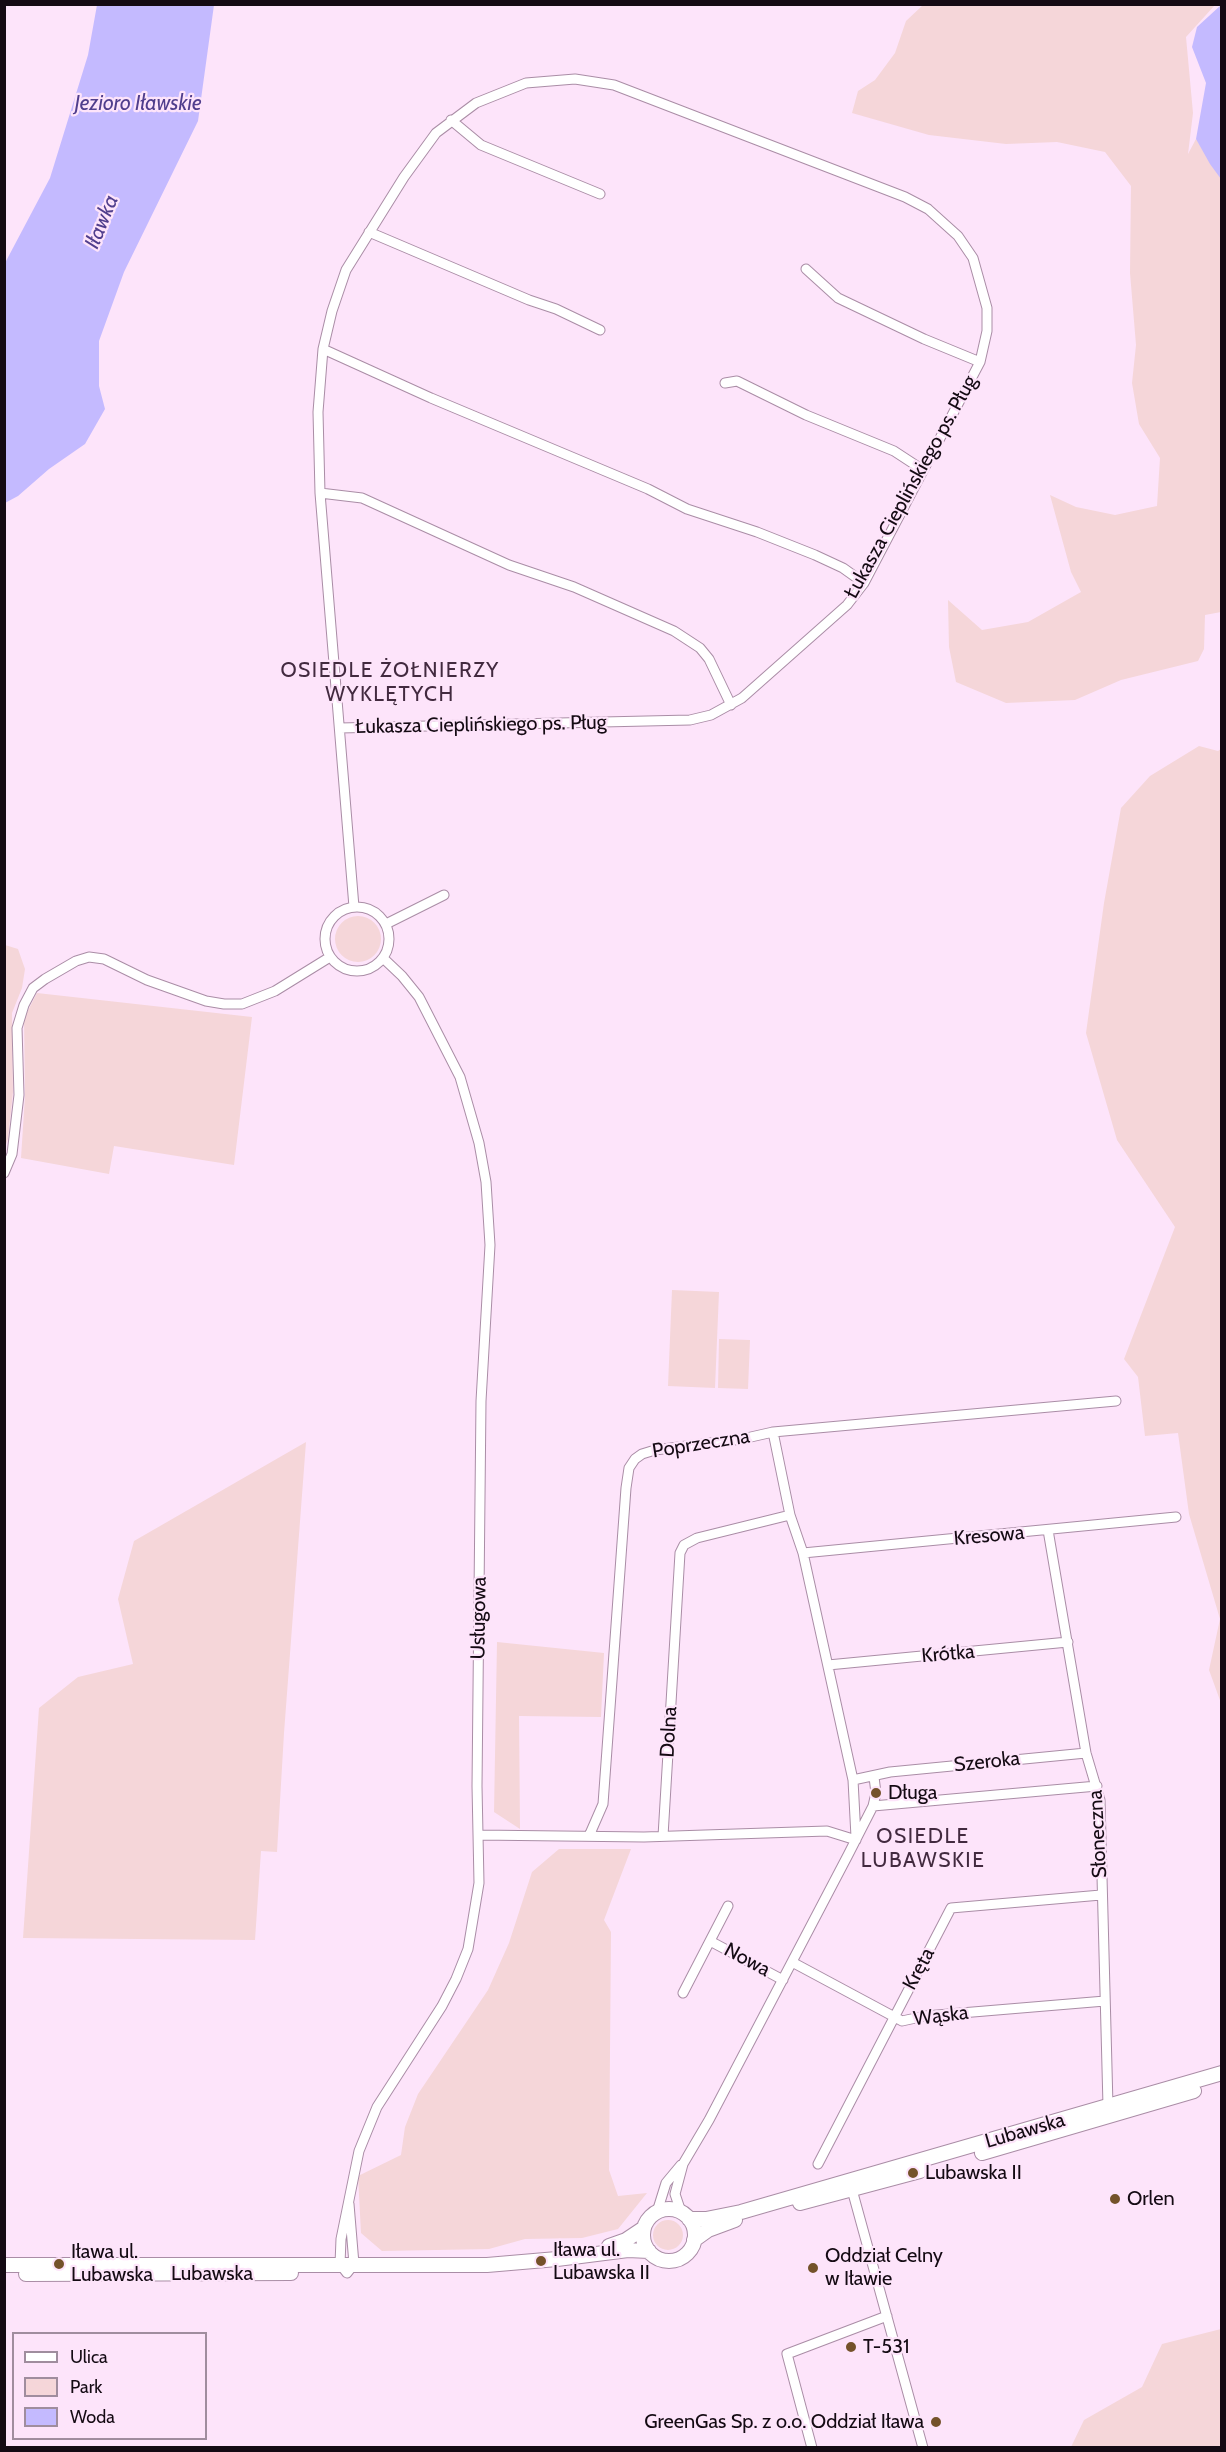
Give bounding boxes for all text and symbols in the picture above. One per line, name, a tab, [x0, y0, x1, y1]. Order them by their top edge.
water label: Jezioro Iławskie	[74, 91, 202, 117]
water label: Iławka	[80, 191, 124, 253]
street label: Łukasza Cieplińskiego ps. Pług	[840, 371, 982, 603]
district label: OSIEDLE ŻOŁNIERZY WYKLĘTYCH	[280, 658, 500, 708]
street label: Łukasza Cieplińskiego ps. Pług	[355, 711, 607, 739]
street label: Poprzeczna	[651, 1424, 751, 1464]
street label: Kresowa	[953, 1521, 1025, 1551]
street label: Usługowa	[466, 1577, 492, 1659]
street label: Krótka	[920, 1640, 976, 1668]
street label: Dolna	[656, 1706, 682, 1758]
street label: Szeroka	[953, 1747, 1021, 1777]
place label: Długa	[888, 1781, 937, 1805]
marker: Długa	[869, 1786, 883, 1800]
street label: Słoneczna	[1084, 1789, 1112, 1879]
district label: OSIEDLE LUBAWSKIE	[861, 1824, 985, 1874]
street label: Nowa	[720, 1938, 774, 1982]
street label: Kręta	[898, 1944, 940, 1994]
street label: Wąska	[912, 2001, 970, 2031]
street label: Lubawska	[982, 2108, 1068, 2154]
place label: Lubawska II	[925, 2161, 1022, 2185]
marker: Lubawska II	[906, 2166, 920, 2180]
place label: Orlen	[1127, 2187, 1175, 2211]
marker: Orlen	[1108, 2192, 1122, 2206]
place label: Iława ul. Lubawska II	[553, 2238, 650, 2285]
place label: Iława ul. Lubawska	[71, 2240, 153, 2287]
place label: Oddział Celny w Iławie	[825, 2244, 943, 2291]
marker: Iława ul. Lubawska II	[534, 2254, 548, 2268]
marker: Iława ul. Lubawska	[52, 2257, 66, 2271]
marker: Oddział Celny w Iławie	[806, 2261, 820, 2275]
street label: Lubawska	[171, 2262, 253, 2286]
legend	[12, 2332, 207, 2440]
place label: T-531	[863, 2335, 909, 2359]
marker: T-531	[844, 2340, 858, 2354]
text: Ulica	[70, 2346, 108, 2368]
text: Park	[70, 2376, 102, 2398]
text: Woda	[70, 2406, 115, 2428]
place label: GreenGas Sp. z o.o. Oddział Iława	[644, 2410, 924, 2434]
marker: GreenGas Sp. z o.o. Oddział Iława	[929, 2415, 943, 2429]

